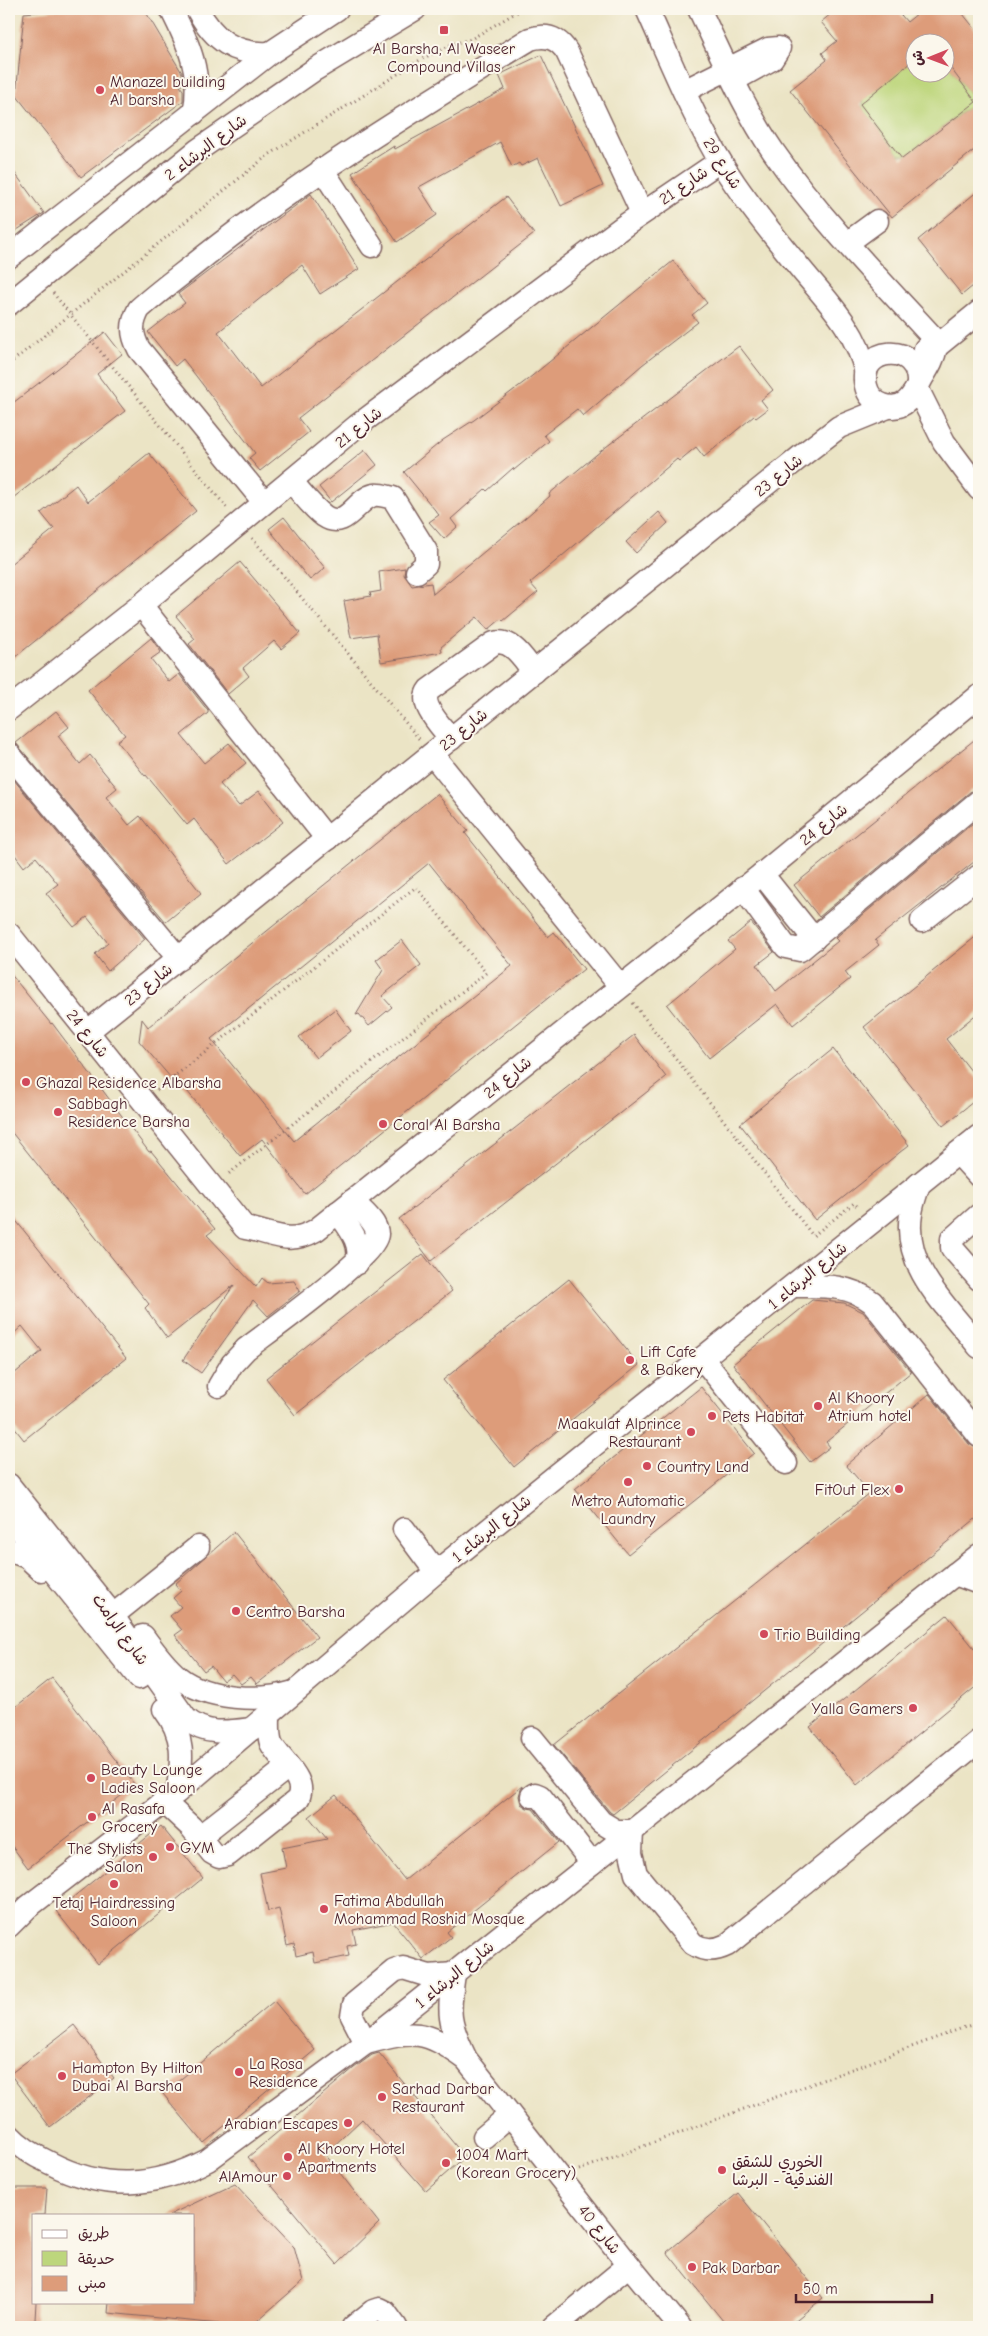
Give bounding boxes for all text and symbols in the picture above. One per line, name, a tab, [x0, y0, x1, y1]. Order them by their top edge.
marker: Al Barsha, Al Waseer Compound Villas	[438, 24, 450, 36]
north arrow	[906, 32, 956, 82]
place label: Al Barsha, Al Waseer Compound Villas	[373, 40, 516, 76]
text: ش	[909, 50, 926, 66]
place label: Manazel building Al barsha	[110, 73, 226, 109]
marker: Manazel building Al barsha	[94, 84, 106, 96]
street label: شارع البرشاء 2	[161, 111, 251, 186]
street label: شارع 29	[698, 135, 745, 193]
street label: شارع 21	[656, 163, 712, 210]
street label: شارع 21	[332, 404, 387, 454]
street label: شارع 23	[751, 451, 807, 502]
street label: شارع 23	[436, 705, 492, 756]
street label: شارع 24	[796, 800, 852, 851]
street label: شارع 23	[121, 960, 177, 1011]
street label: شارع 24	[61, 1006, 112, 1062]
street label: شارع 24	[480, 1053, 536, 1104]
place label: Ghazal Residence Albarsha	[36, 1074, 222, 1092]
marker: Ghazal Residence Albarsha	[20, 1076, 32, 1088]
place label: Sabbagh Residence Barsha	[68, 1095, 190, 1131]
marker: Sabbagh Residence Barsha	[52, 1106, 64, 1118]
place label: Coral Al Barsha	[393, 1116, 501, 1134]
marker: Coral Al Barsha	[377, 1118, 389, 1130]
street label: شارع البرشاء 1	[765, 1239, 852, 1315]
place label: Lift Cafe & Bakery	[640, 1343, 704, 1379]
marker: Lift Cafe & Bakery	[624, 1354, 636, 1366]
place label: Al Khoory Atrium hotel	[828, 1389, 911, 1425]
marker: Al Khoory Atrium hotel	[812, 1400, 824, 1412]
place label: Pets Habitat	[722, 1408, 804, 1426]
marker: Pets Habitat	[706, 1410, 718, 1422]
place label: Maakulat Alprince Restaurant	[558, 1415, 681, 1451]
marker: Maakulat Alprince Restaurant	[685, 1426, 697, 1438]
place label: Country Land	[657, 1458, 749, 1476]
marker: Country Land	[641, 1460, 653, 1472]
marker: Metro Automatic Laundry	[622, 1476, 634, 1488]
place label: FitOut Flex	[815, 1481, 889, 1499]
marker: FitOut Flex	[893, 1483, 905, 1495]
street label: شارع البرشاء 1	[449, 1492, 536, 1568]
place label: Metro Automatic Laundry	[571, 1492, 685, 1528]
street label: شارع الرامث	[87, 1591, 152, 1670]
place label: Centro Barsha	[246, 1603, 345, 1621]
marker: Centro Barsha	[230, 1605, 242, 1617]
place label: Trio Building	[774, 1626, 861, 1644]
marker: Trio Building	[758, 1628, 770, 1640]
place label: Yalla Gamers	[812, 1700, 903, 1718]
marker: Yalla Gamers	[907, 1702, 919, 1714]
place label: Beauty Lounge Ladies Saloon	[101, 1761, 202, 1797]
marker: Beauty Lounge Ladies Saloon	[85, 1772, 97, 1784]
place label: Al Rasafa Grocery	[102, 1800, 165, 1836]
marker: Al Rasafa Grocery	[86, 1811, 98, 1823]
place label: GYM	[180, 1839, 214, 1857]
place label: The Stylists Salon	[67, 1840, 143, 1876]
marker: GYM	[164, 1841, 176, 1853]
marker: The Stylists Salon	[147, 1851, 159, 1863]
marker: Tetaj Hairdressing Saloon	[108, 1878, 120, 1890]
place label: Fatima Abdullah Mohammad Roshid Mosque	[334, 1892, 524, 1928]
place label: Tetaj Hairdressing Saloon	[53, 1894, 175, 1930]
marker: Fatima Abdullah Mohammad Roshid Mosque	[318, 1903, 330, 1915]
street label: شارع البرشاء 1	[412, 1938, 499, 2014]
place label: La Rosa Residence	[249, 2055, 318, 2091]
place label: Hampton By Hilton Dubai Al Barsha	[72, 2059, 203, 2095]
marker: La Rosa Residence	[233, 2066, 245, 2078]
marker: Hampton By Hilton Dubai Al Barsha	[56, 2070, 68, 2082]
place label: Sarhad Darbar Restaurant	[392, 2080, 495, 2116]
marker: Sarhad Darbar Restaurant	[376, 2091, 388, 2103]
place label: Arabian Escapes	[224, 2115, 338, 2133]
marker: Arabian Escapes	[342, 2117, 354, 2129]
place label: Al Khoory Hotel Apartments	[298, 2140, 405, 2176]
place label: 1004 Mart (Korean Grocery)	[456, 2146, 576, 2182]
marker: Al Khoory Hotel Apartments	[282, 2151, 294, 2163]
place label: الخوري للشقق الفندقية - البرشا	[732, 2153, 833, 2189]
marker: 1004 Mart (Korean Grocery)	[440, 2157, 452, 2169]
marker: الخوري للشقق الفندقية - البرشا	[716, 2164, 728, 2176]
place label: AlAmour	[219, 2168, 278, 2186]
marker: AlAmour	[281, 2170, 293, 2182]
street label: شارع 40	[573, 2201, 624, 2259]
legend	[32, 2214, 195, 2304]
text: طريق	[78, 2224, 110, 2242]
text: حديقة	[78, 2250, 115, 2268]
place label: Pak Darbar	[702, 2259, 780, 2277]
marker: Pak Darbar	[686, 2261, 698, 2273]
scale bar	[796, 2271, 932, 2303]
text: مبنى	[78, 2274, 106, 2293]
text: 50 m	[803, 2280, 838, 2298]

